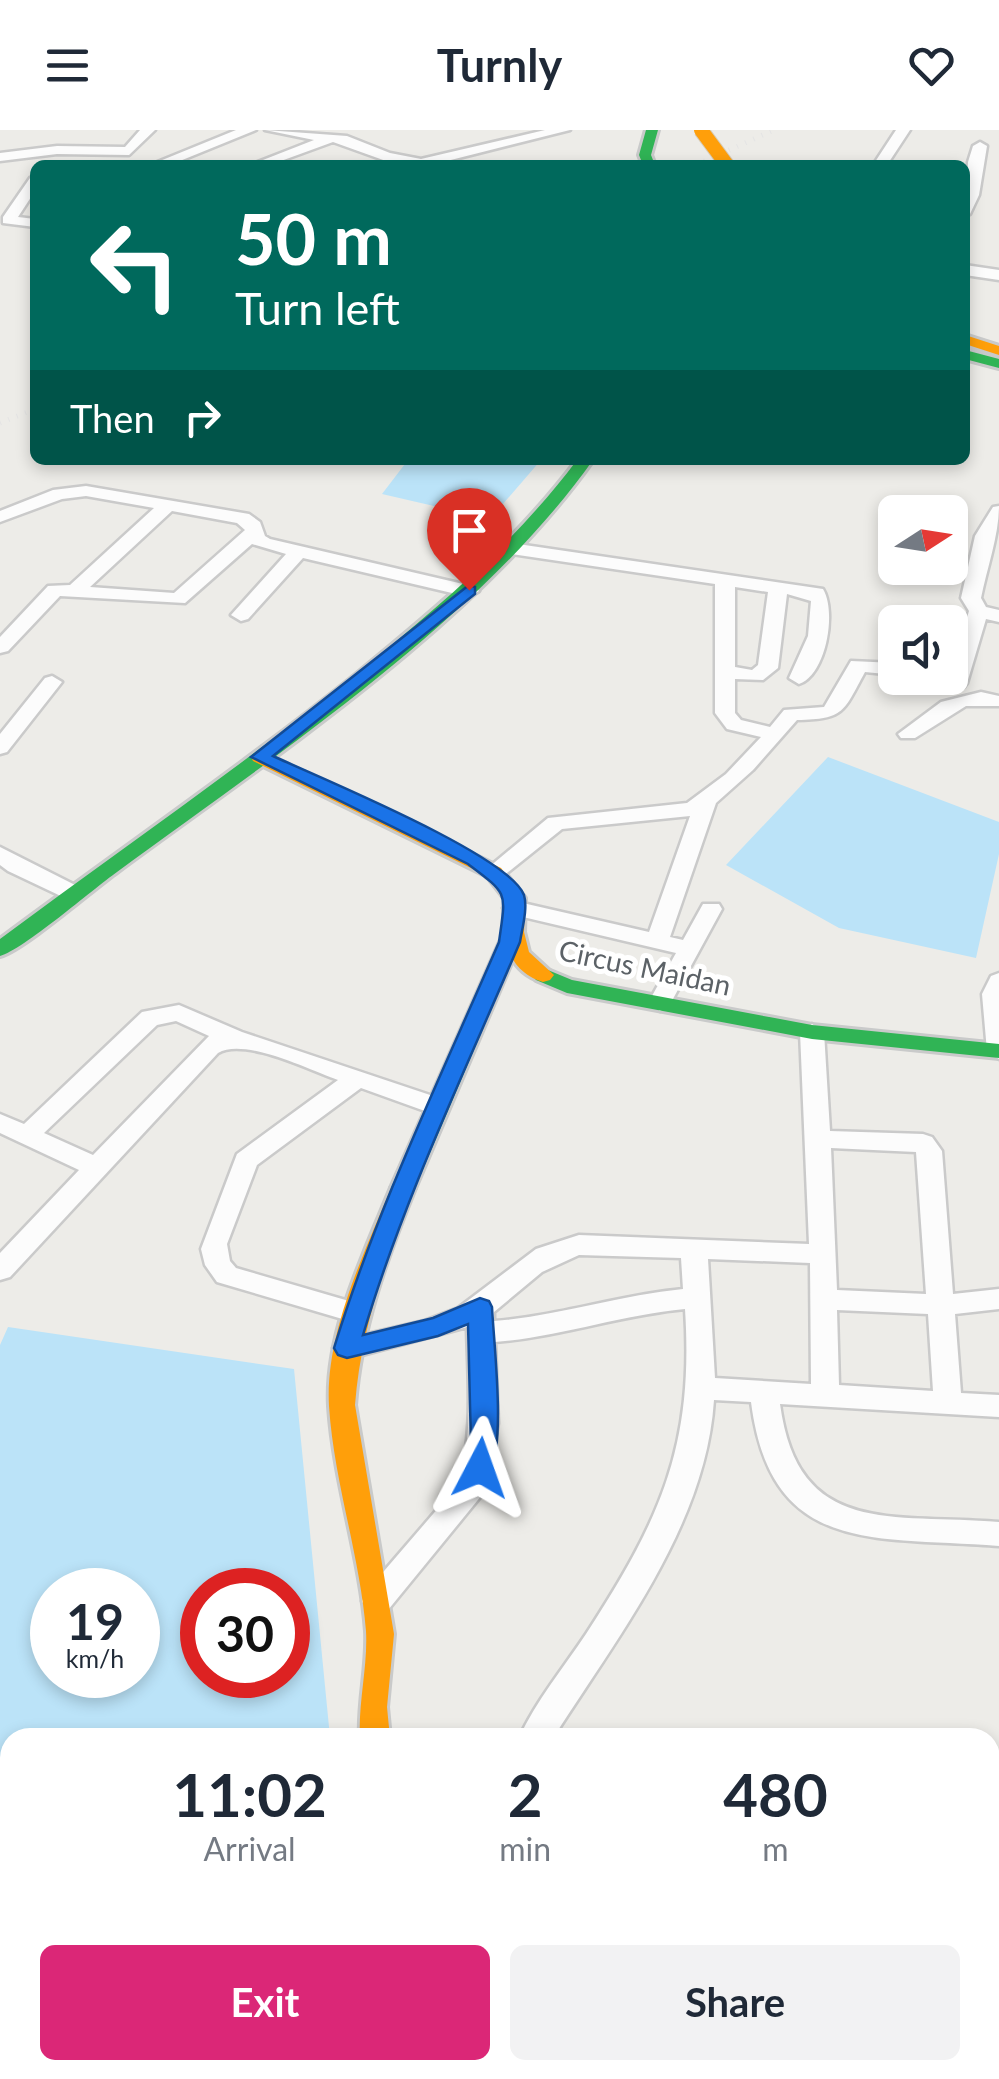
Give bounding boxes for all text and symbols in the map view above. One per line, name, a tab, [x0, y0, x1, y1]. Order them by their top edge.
icon: menu	[40, 38, 95, 93]
text: Turnly	[437, 38, 562, 92]
icon: heart	[904, 38, 959, 93]
text: 50 m	[235, 196, 392, 280]
icon: left	[70, 200, 200, 330]
text: Turn left	[235, 281, 400, 335]
icon: right	[175, 390, 230, 445]
text: Then	[70, 395, 155, 441]
pin	[427, 488, 512, 591]
north arrow	[878, 495, 968, 585]
map controls	[878, 495, 968, 695]
icon: arrive	[442, 503, 497, 558]
button: sound	[878, 605, 968, 695]
street label: Circus Maidan	[556, 932, 734, 1002]
position arrow	[428, 1416, 532, 1520]
speed limit sign: 30	[180, 1568, 310, 1698]
text: 19	[66, 1591, 124, 1651]
text: km/h	[66, 1643, 124, 1673]
text: 11:02	[172, 1758, 327, 1830]
text: 2	[508, 1758, 543, 1830]
text: 480	[723, 1758, 828, 1830]
text: Arrival	[203, 1829, 296, 1868]
text: min	[499, 1829, 551, 1868]
text: m	[762, 1829, 789, 1868]
button: Exit	[40, 1945, 490, 2060]
button: Share	[510, 1945, 960, 2060]

